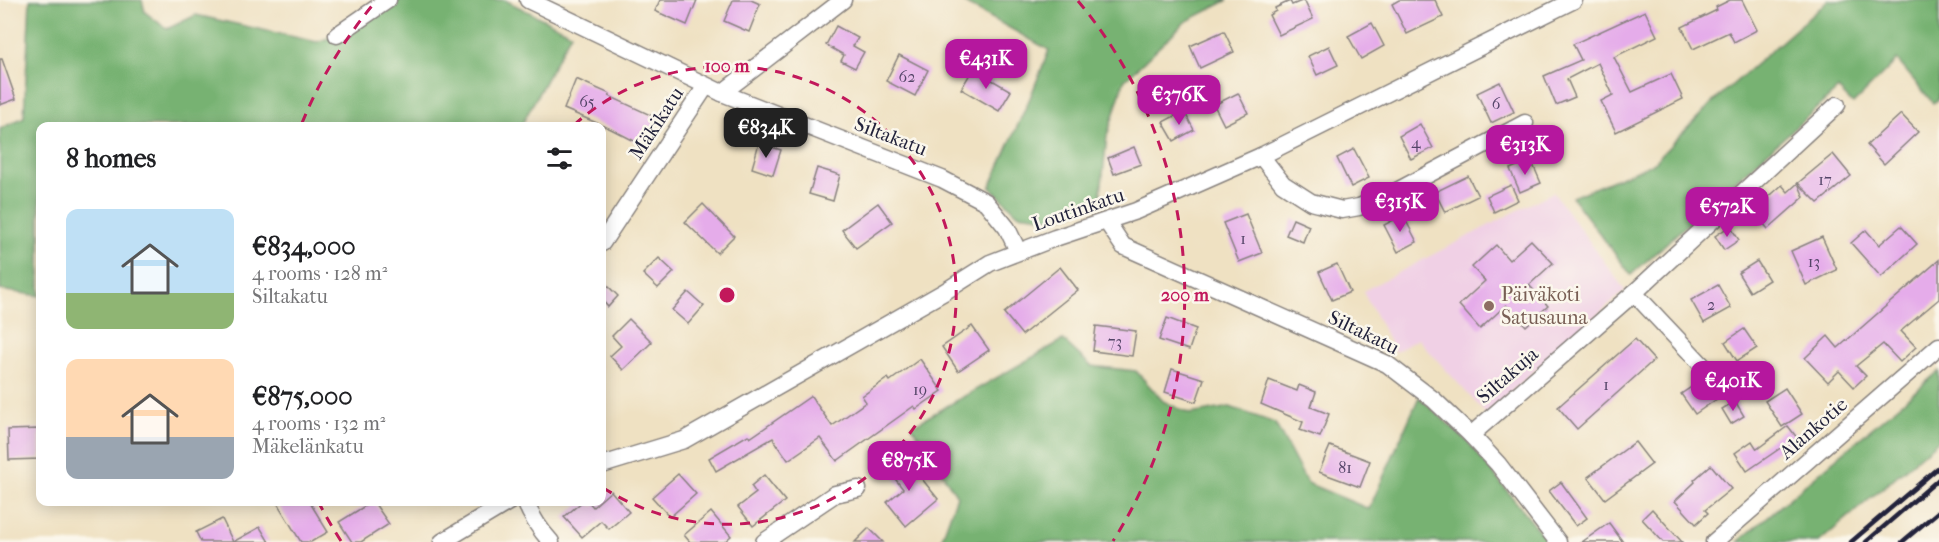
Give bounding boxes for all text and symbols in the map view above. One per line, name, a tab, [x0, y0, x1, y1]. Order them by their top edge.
pin: €431K	[944, 39, 1028, 90]
text: €431K	[959, 47, 1013, 70]
text: 100 m	[704, 56, 751, 77]
house number: 62	[899, 67, 915, 86]
pin: €376K	[1137, 75, 1221, 126]
street label: Mäkikatu	[625, 82, 689, 164]
text: €376K	[1151, 83, 1207, 106]
house number: 65	[579, 92, 595, 111]
house number: 6	[1492, 94, 1501, 113]
pin: €834K	[724, 108, 808, 159]
street label: Siltakatu	[851, 112, 931, 161]
text: €834K	[738, 116, 794, 139]
pin: €313K	[1483, 125, 1567, 176]
house number: 4	[1411, 133, 1421, 152]
text: €313K	[1500, 133, 1550, 156]
icon: filters	[543, 142, 576, 175]
text: 8 homes	[66, 143, 156, 174]
house number: 17	[1818, 170, 1832, 189]
pin: €315K	[1358, 182, 1442, 233]
street label: Loutinkatu	[1029, 183, 1128, 236]
pin: €572K	[1685, 187, 1769, 238]
text: €315K	[1375, 190, 1425, 213]
text: €572K	[1700, 195, 1754, 218]
house number: 1	[1240, 229, 1246, 248]
text: €834,000	[252, 231, 356, 262]
icon: home	[114, 233, 186, 305]
house number: 13	[1808, 252, 1820, 271]
text: 4 rooms · 128 m²	[252, 262, 387, 285]
place label: Päiväkoti Satusauna	[1501, 283, 1589, 329]
text: Siltakatu	[252, 285, 328, 308]
centre of rings	[717, 285, 737, 305]
text: 200 m	[1161, 285, 1210, 306]
house number: 2	[1707, 295, 1715, 314]
marker: Päiväkoti Satusauna	[1482, 299, 1496, 313]
street label: Siltakatu	[1325, 305, 1404, 360]
house number: 73	[1108, 332, 1122, 351]
street label: Siltakuja	[1472, 342, 1543, 408]
pin: €401K	[1691, 361, 1775, 412]
text: €401K	[1705, 369, 1761, 392]
house number: 1	[1603, 375, 1609, 394]
house number: 19	[913, 380, 927, 399]
text: €875,000	[252, 381, 353, 412]
icon: home	[114, 383, 186, 455]
street label: Alankotie	[1774, 393, 1852, 465]
text: 4 rooms · 132 m²	[252, 412, 385, 435]
text: Mäkelänkatu	[252, 435, 364, 458]
pin: €875K	[867, 441, 951, 492]
text: €875K	[882, 449, 936, 472]
house number: 81	[1338, 458, 1352, 477]

